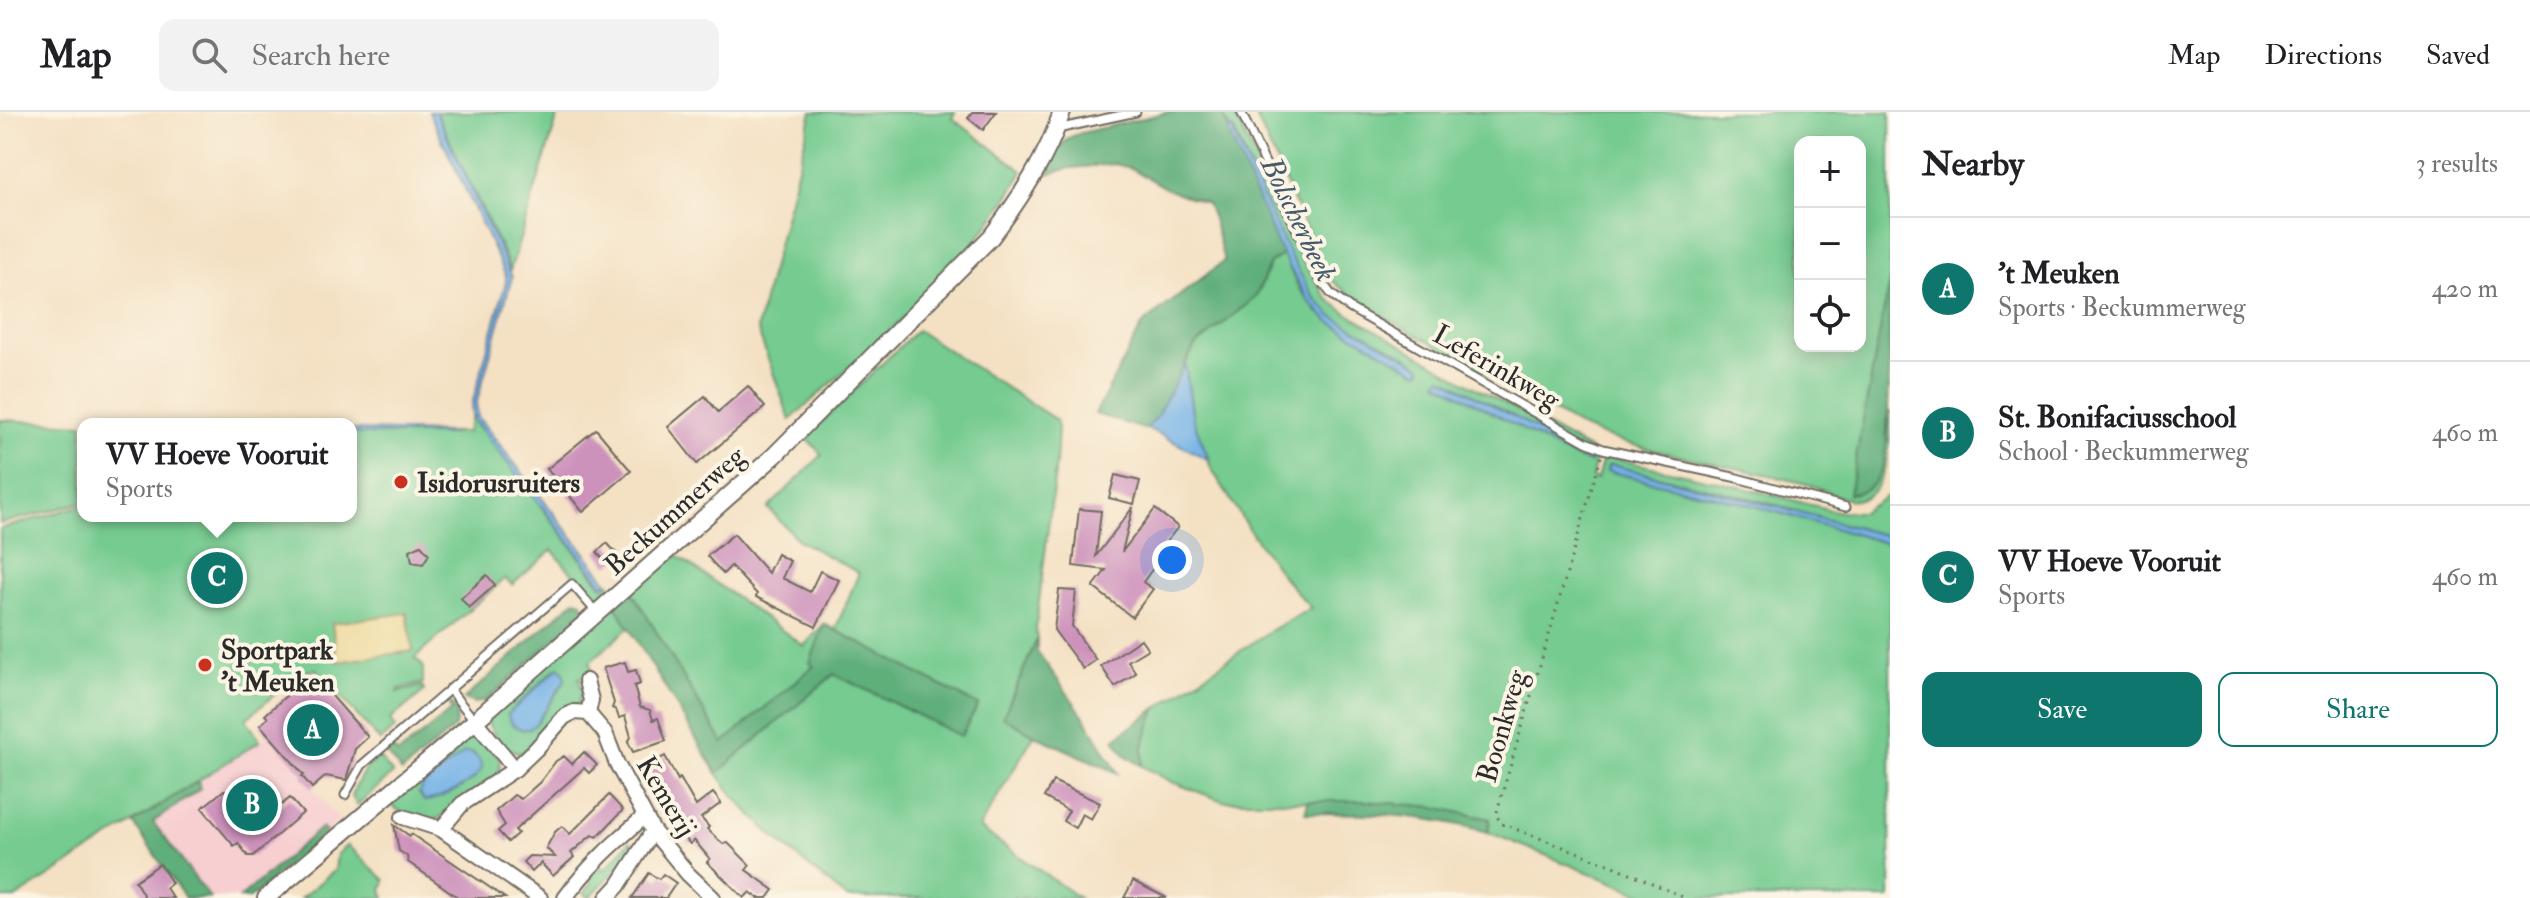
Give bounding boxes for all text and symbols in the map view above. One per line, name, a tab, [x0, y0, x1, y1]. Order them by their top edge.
search box	[159, 19, 719, 91]
text: Map	[40, 31, 111, 79]
icon: search	[187, 33, 231, 77]
text: Search here	[251, 37, 390, 74]
text: Map	[2168, 38, 2221, 73]
text: Directions	[2265, 38, 2382, 73]
text: Saved	[2426, 38, 2490, 73]
map controls	[1794, 136, 1866, 352]
button: +	[1794, 136, 1866, 208]
text: Nearby	[1922, 143, 2024, 186]
text: 3 results	[2416, 148, 2498, 180]
water label: Bolscherbeek	[1252, 149, 1345, 288]
button: −	[1794, 208, 1866, 280]
text: 't Meuken	[1998, 255, 2120, 292]
text: A	[1940, 273, 1956, 305]
text: 420 m	[2432, 273, 2498, 305]
button: locate	[1794, 280, 1866, 352]
text: Sports · Beckummerweg	[1998, 292, 2246, 324]
street label: Leferinkweg	[1427, 317, 1567, 418]
text: St. Bonifaciusschool	[1998, 399, 2236, 436]
text: B	[1939, 417, 1957, 449]
text: 460 m	[2432, 417, 2498, 449]
popup	[77, 418, 357, 522]
text: VV Hoeve Vooruit	[105, 436, 329, 473]
text: School · Beckummerweg	[1998, 436, 2249, 468]
street label: Beckummerweg	[597, 438, 753, 583]
place label: Isidorusruiters	[417, 466, 580, 501]
text: Sports	[105, 473, 173, 505]
marker: Isidorusruiters	[392, 473, 410, 491]
your location	[1152, 540, 1192, 580]
text: VV Hoeve Vooruit	[1998, 543, 2221, 580]
pin: C	[191, 548, 243, 608]
text: C	[1938, 561, 1958, 593]
text: 460 m	[2432, 561, 2498, 593]
text: Sports	[1998, 580, 2065, 612]
place label: Sportpark 't Meuken	[221, 633, 335, 700]
marker: Sportpark 't Meuken	[196, 656, 214, 674]
street label: Boonkweg	[1470, 665, 1536, 787]
button: Save	[1922, 672, 2202, 747]
button: Share	[2218, 672, 2498, 747]
pin: A	[287, 700, 339, 760]
street label: Kemerij	[628, 750, 704, 844]
pin: B	[226, 775, 278, 835]

